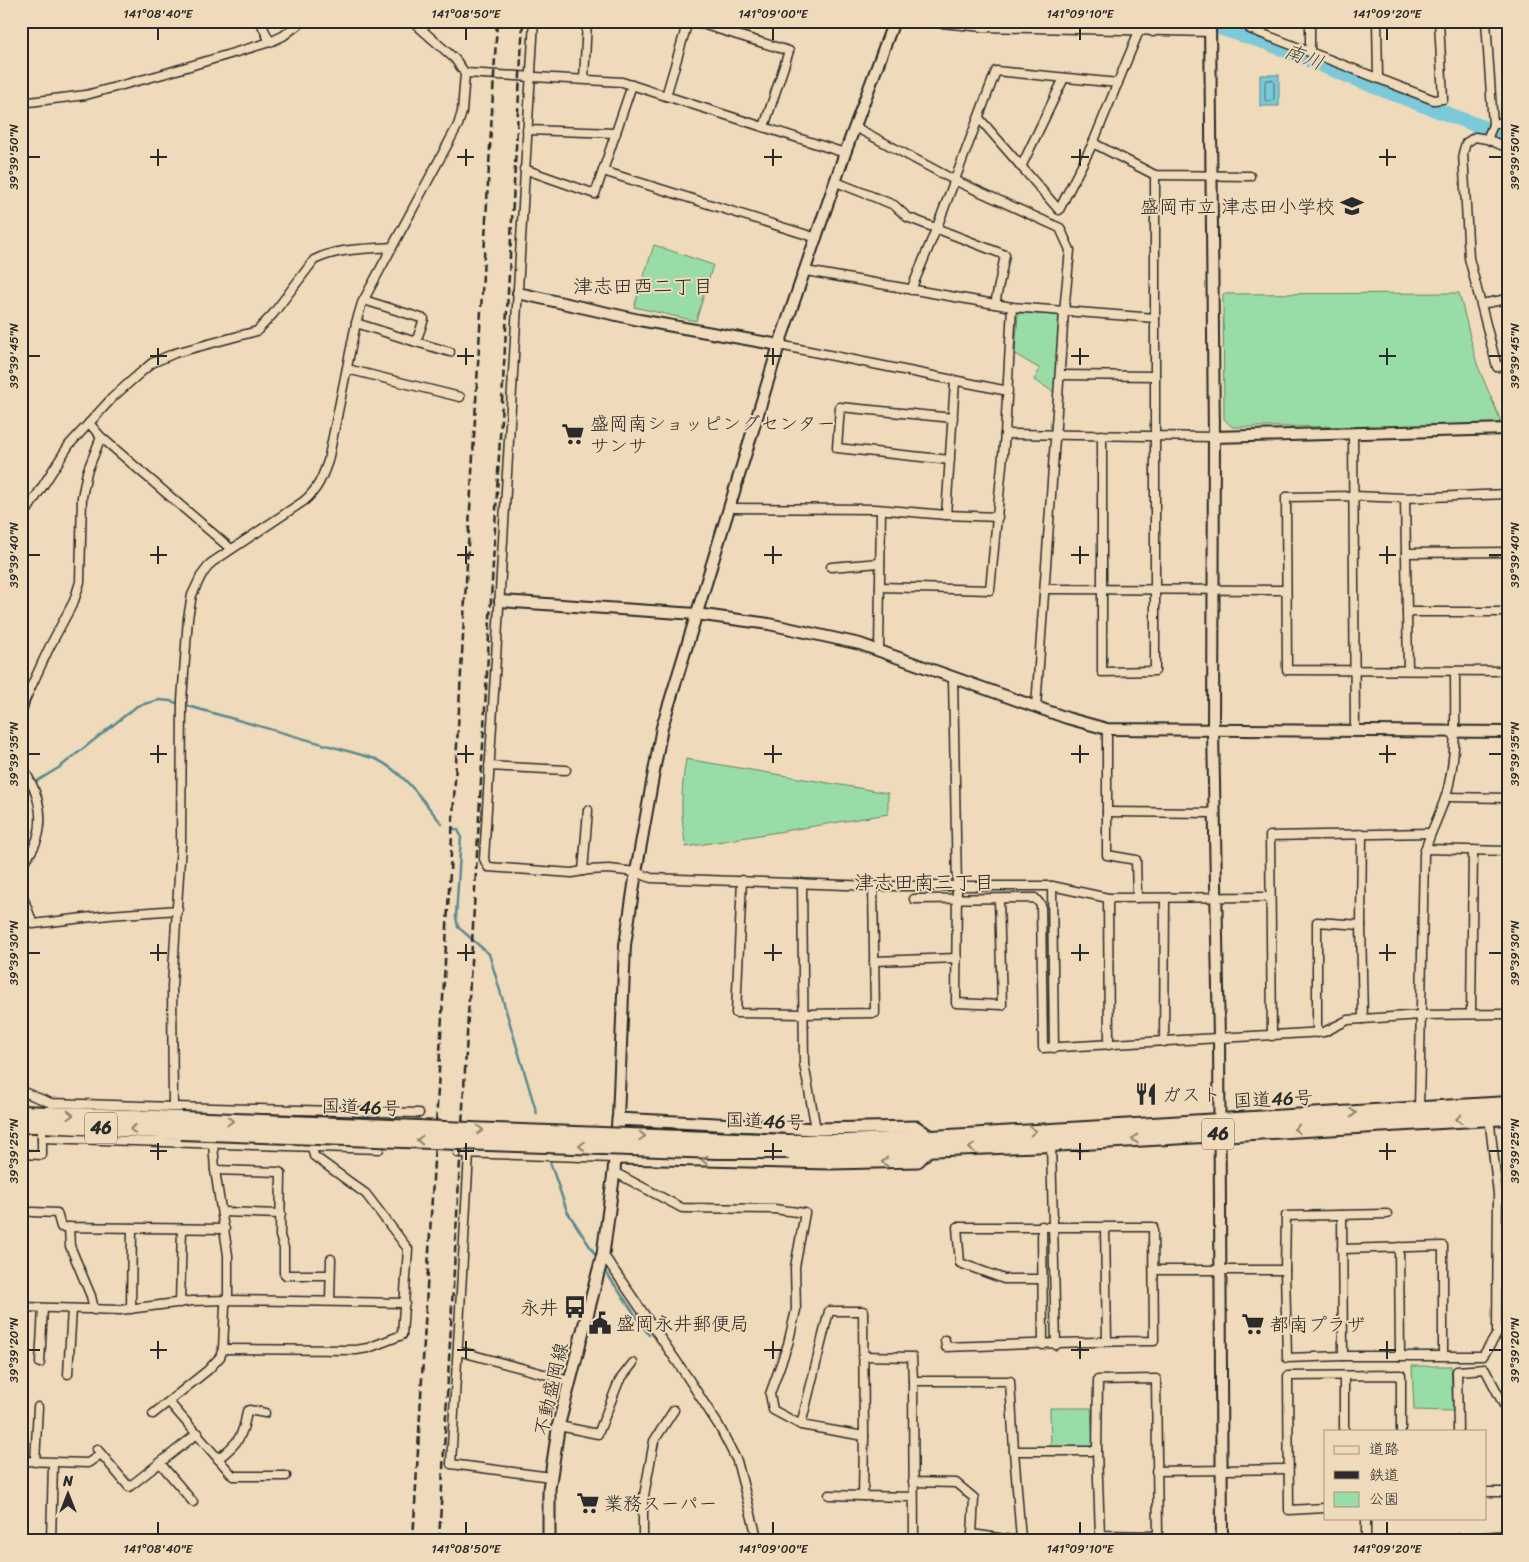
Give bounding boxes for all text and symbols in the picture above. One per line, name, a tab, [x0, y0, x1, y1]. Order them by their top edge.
text: 141°08'40"E	[124, 3, 194, 25]
text: 141°08'50"E	[432, 3, 502, 25]
text: 141°09'00"E	[738, 3, 809, 25]
text: 141°09'10"E	[1047, 3, 1115, 25]
text: 141°09'20"E	[1353, 3, 1423, 25]
water label: 南川	[1279, 33, 1329, 81]
text: 39°39'50"N	[3, 123, 25, 190]
text: 39°39'50"N	[1504, 123, 1526, 190]
place label: 盛岡市立 津志田小学校	[1140, 190, 1335, 223]
school or university icon: 盛岡市立 津志田小学校	[1339, 193, 1365, 219]
district label: 津志田西二丁目	[573, 269, 713, 304]
text: 39°39'45"N	[3, 322, 25, 389]
text: 39°39'45"N	[1504, 322, 1526, 389]
place label: 盛岡南ショッピングセンター サンサ	[590, 407, 835, 462]
supermarket icon: 盛岡南ショッピングセンター サンサ	[560, 421, 586, 447]
text: 39°39'40"N	[3, 521, 25, 588]
text: 39°39'40"N	[1504, 521, 1526, 588]
text: 39°39'35"N	[3, 721, 25, 786]
text: 39°39'35"N	[1504, 721, 1526, 786]
district label: 津志田南三丁目	[854, 865, 994, 900]
text: 39°39'30"N	[3, 920, 25, 985]
text: 39°39'30"N	[1504, 920, 1526, 985]
place label: ガスト	[1162, 1078, 1221, 1111]
street label: 国道46号	[1232, 1080, 1314, 1118]
restaurant icon: ガスト	[1133, 1081, 1159, 1107]
street label: 国道46号	[321, 1089, 401, 1125]
street label: 国道46号	[725, 1103, 805, 1139]
one-way arrow	[1349, 1108, 1357, 1119]
one-way arrow	[66, 1110, 74, 1120]
road number: 46	[85, 1112, 117, 1144]
one-way arrow	[1455, 1114, 1463, 1125]
one-way arrow	[226, 1115, 234, 1126]
text: 39°39'25"N	[3, 1118, 25, 1184]
road number: 46	[1202, 1118, 1234, 1150]
text: 39°39'25"N	[1504, 1118, 1526, 1184]
one-way arrow	[128, 1124, 136, 1135]
one-way arrow	[476, 1124, 484, 1135]
one-way arrow	[1293, 1124, 1301, 1135]
one-way arrow	[1030, 1126, 1038, 1137]
one-way arrow	[638, 1130, 646, 1141]
one-way arrow	[1130, 1133, 1138, 1144]
one-way arrow	[416, 1134, 424, 1145]
one-way arrow	[578, 1141, 586, 1151]
one-way arrow	[968, 1142, 976, 1153]
one-way arrow	[701, 1155, 709, 1166]
one-way arrow	[881, 1157, 888, 1167]
place label: 永井	[520, 1291, 558, 1324]
bus stop icon: 永井	[562, 1294, 588, 1320]
place label: 盛岡永井郵便局	[616, 1307, 749, 1340]
place label: 都南プラザ	[1270, 1308, 1365, 1341]
public building icon: 盛岡永井郵便局	[587, 1310, 613, 1336]
supermarket icon: 都南プラザ	[1240, 1311, 1266, 1337]
text: 39°39'20"N	[3, 1317, 25, 1383]
text: 39°39'20"N	[1504, 1317, 1526, 1383]
street label: 不動盛岡線	[524, 1339, 578, 1439]
legend	[1324, 1430, 1486, 1520]
text: 道路	[1369, 1436, 1399, 1462]
text: 鉄道	[1369, 1462, 1399, 1488]
text: N	[62, 1469, 73, 1494]
north arrow	[42, 1470, 92, 1520]
text: 公園	[1369, 1486, 1399, 1512]
place label: 業務スーパー	[604, 1487, 717, 1520]
supermarket icon: 業務スーパー	[575, 1490, 601, 1516]
text: 141°08'40"E	[124, 1538, 194, 1560]
text: 141°08'50"E	[432, 1538, 502, 1560]
text: 141°09'00"E	[738, 1538, 809, 1560]
text: 141°09'10"E	[1047, 1538, 1115, 1560]
text: 141°09'20"E	[1353, 1538, 1423, 1560]

